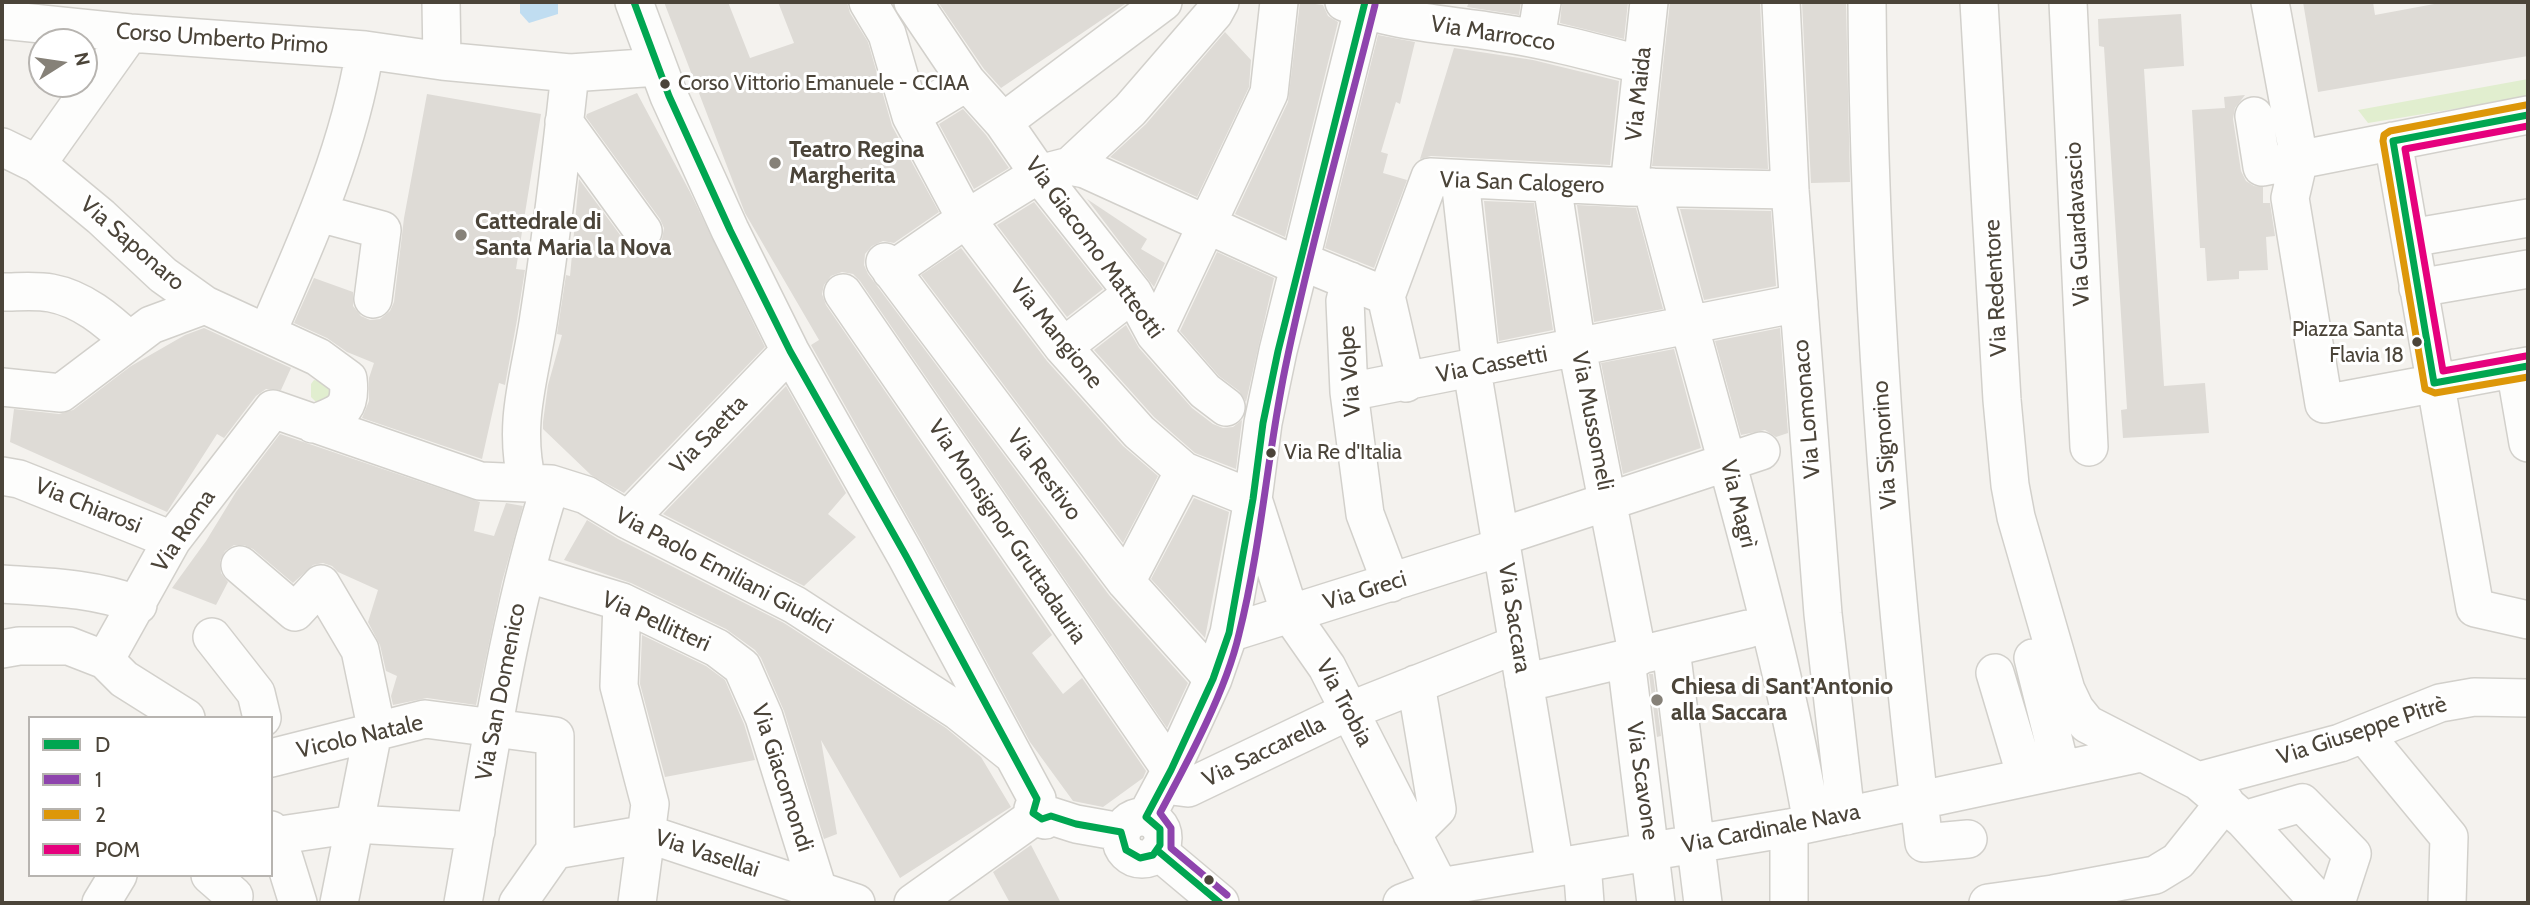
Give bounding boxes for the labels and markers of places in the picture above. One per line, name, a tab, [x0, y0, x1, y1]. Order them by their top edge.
place label: Corso Vittorio Emanuele - CCIAA	[678, 71, 969, 97]
marker: Corso Vittorio Emanuele - CCIAA	[658, 77, 672, 91]
place label: Teatro Regina Margherita	[789, 136, 924, 190]
marker: Teatro Regina Margherita	[767, 155, 783, 171]
place label: Cattedrale di Santa Maria la Nova	[475, 208, 671, 262]
marker: Cattedrale di Santa Maria la Nova	[453, 227, 469, 243]
place label: Piazza Santa Flavia 18	[2292, 317, 2404, 367]
marker: Piazza Santa Flavia 18	[2410, 335, 2424, 349]
place label: Via Re d'Italia	[1284, 440, 1402, 466]
marker: Via Re d'Italia	[1264, 446, 1278, 460]
place label: Chiesa di Sant'Antonio alla Saccara	[1671, 673, 1893, 727]
marker: Chiesa di Sant'Antonio alla Saccara	[1649, 692, 1665, 708]
unlabelled marker	[1202, 873, 1216, 887]

